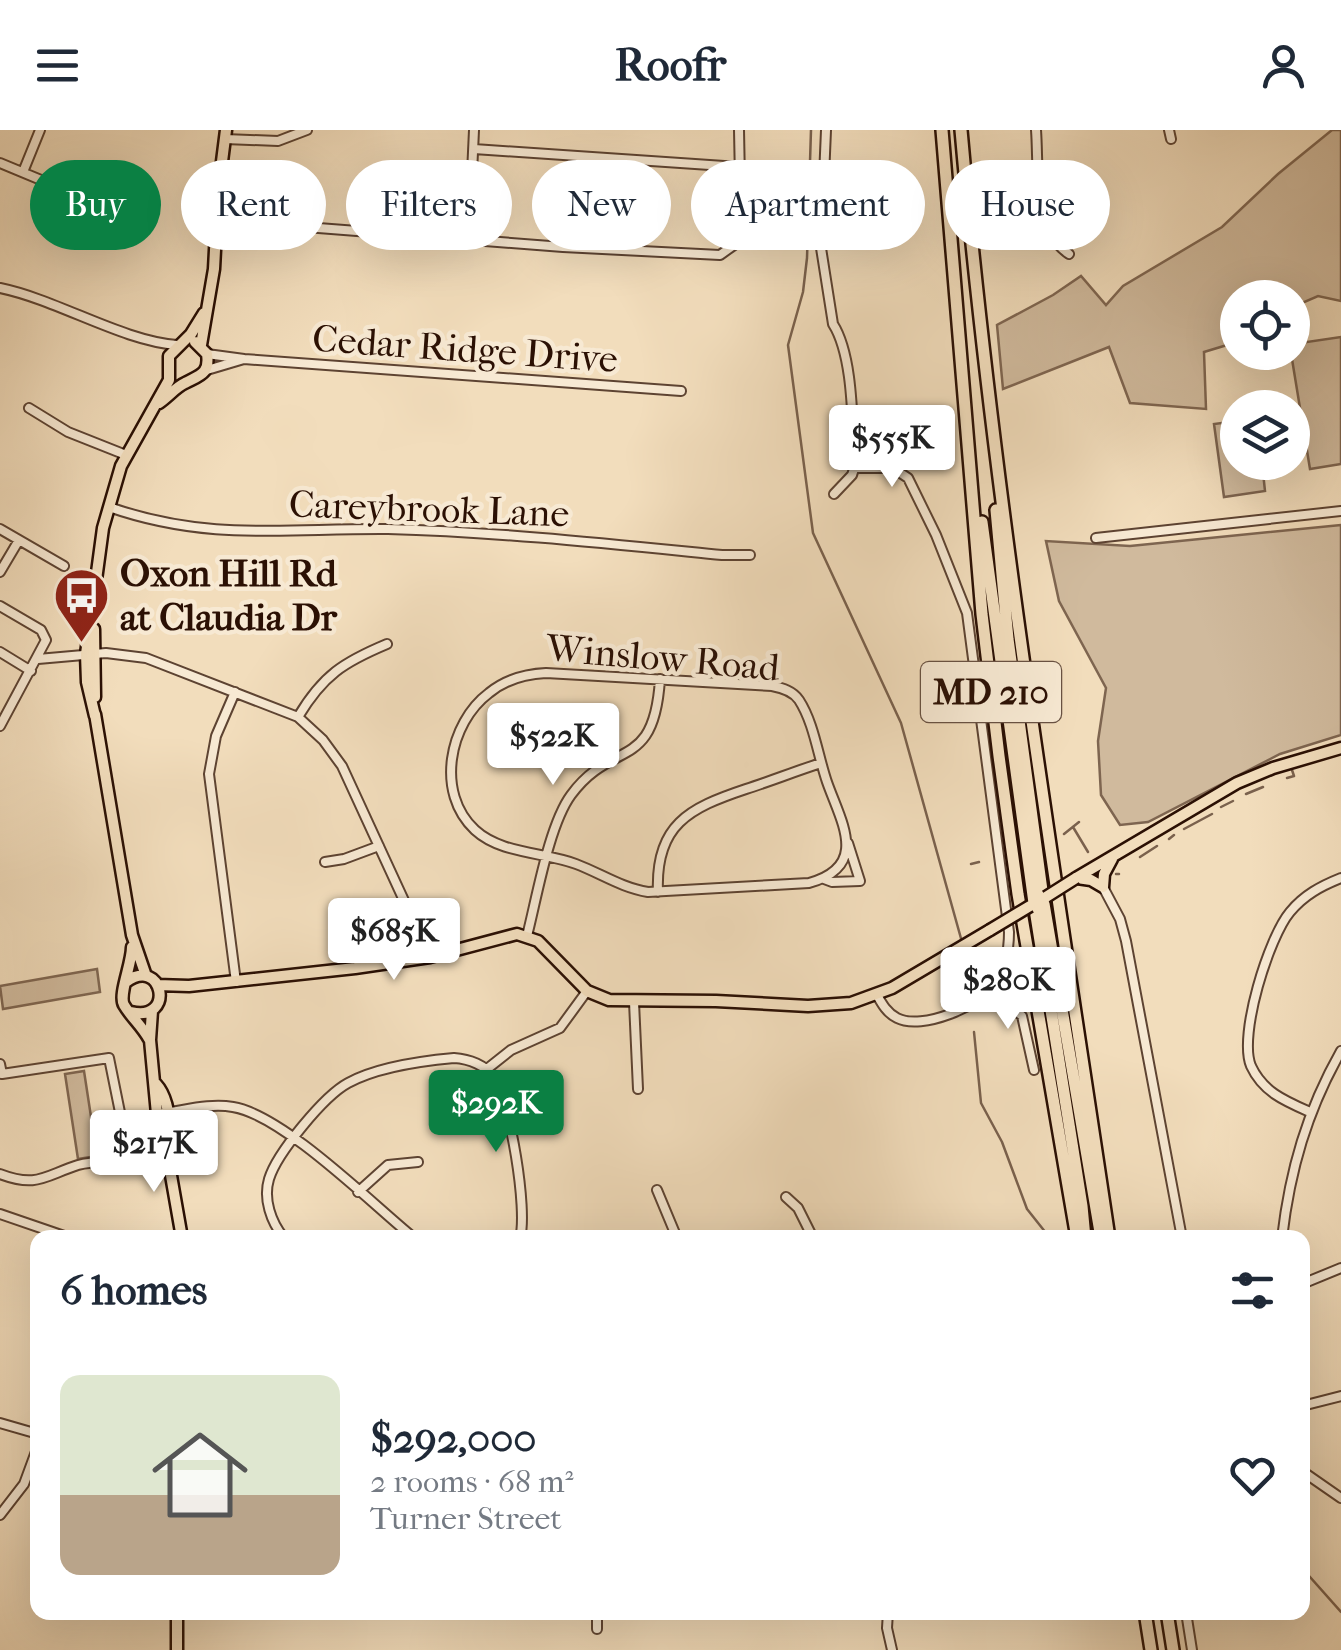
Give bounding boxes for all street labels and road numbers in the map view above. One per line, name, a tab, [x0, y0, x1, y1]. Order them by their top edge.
street label: Cedar Ridge Drive	[311, 316, 619, 382]
street label: Careybrook Lane	[288, 482, 570, 536]
street label: Winslow Road	[543, 625, 782, 691]
road number: MD 210	[921, 662, 1061, 722]

